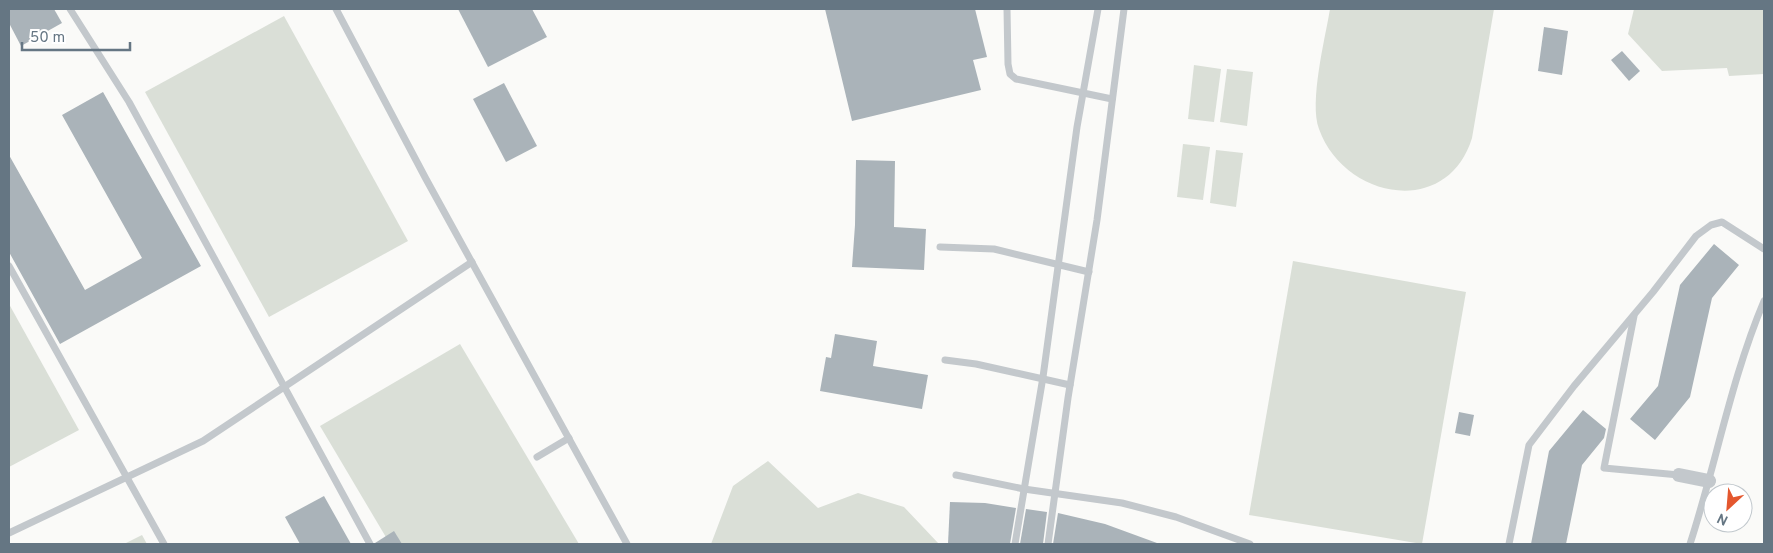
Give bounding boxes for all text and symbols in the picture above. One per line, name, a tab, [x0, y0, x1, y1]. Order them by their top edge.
scale bar	[22, 20, 130, 52]
text: 50 m	[30, 29, 65, 48]
north arrow	[1703, 483, 1753, 533]
text: N	[1715, 508, 1731, 528]

